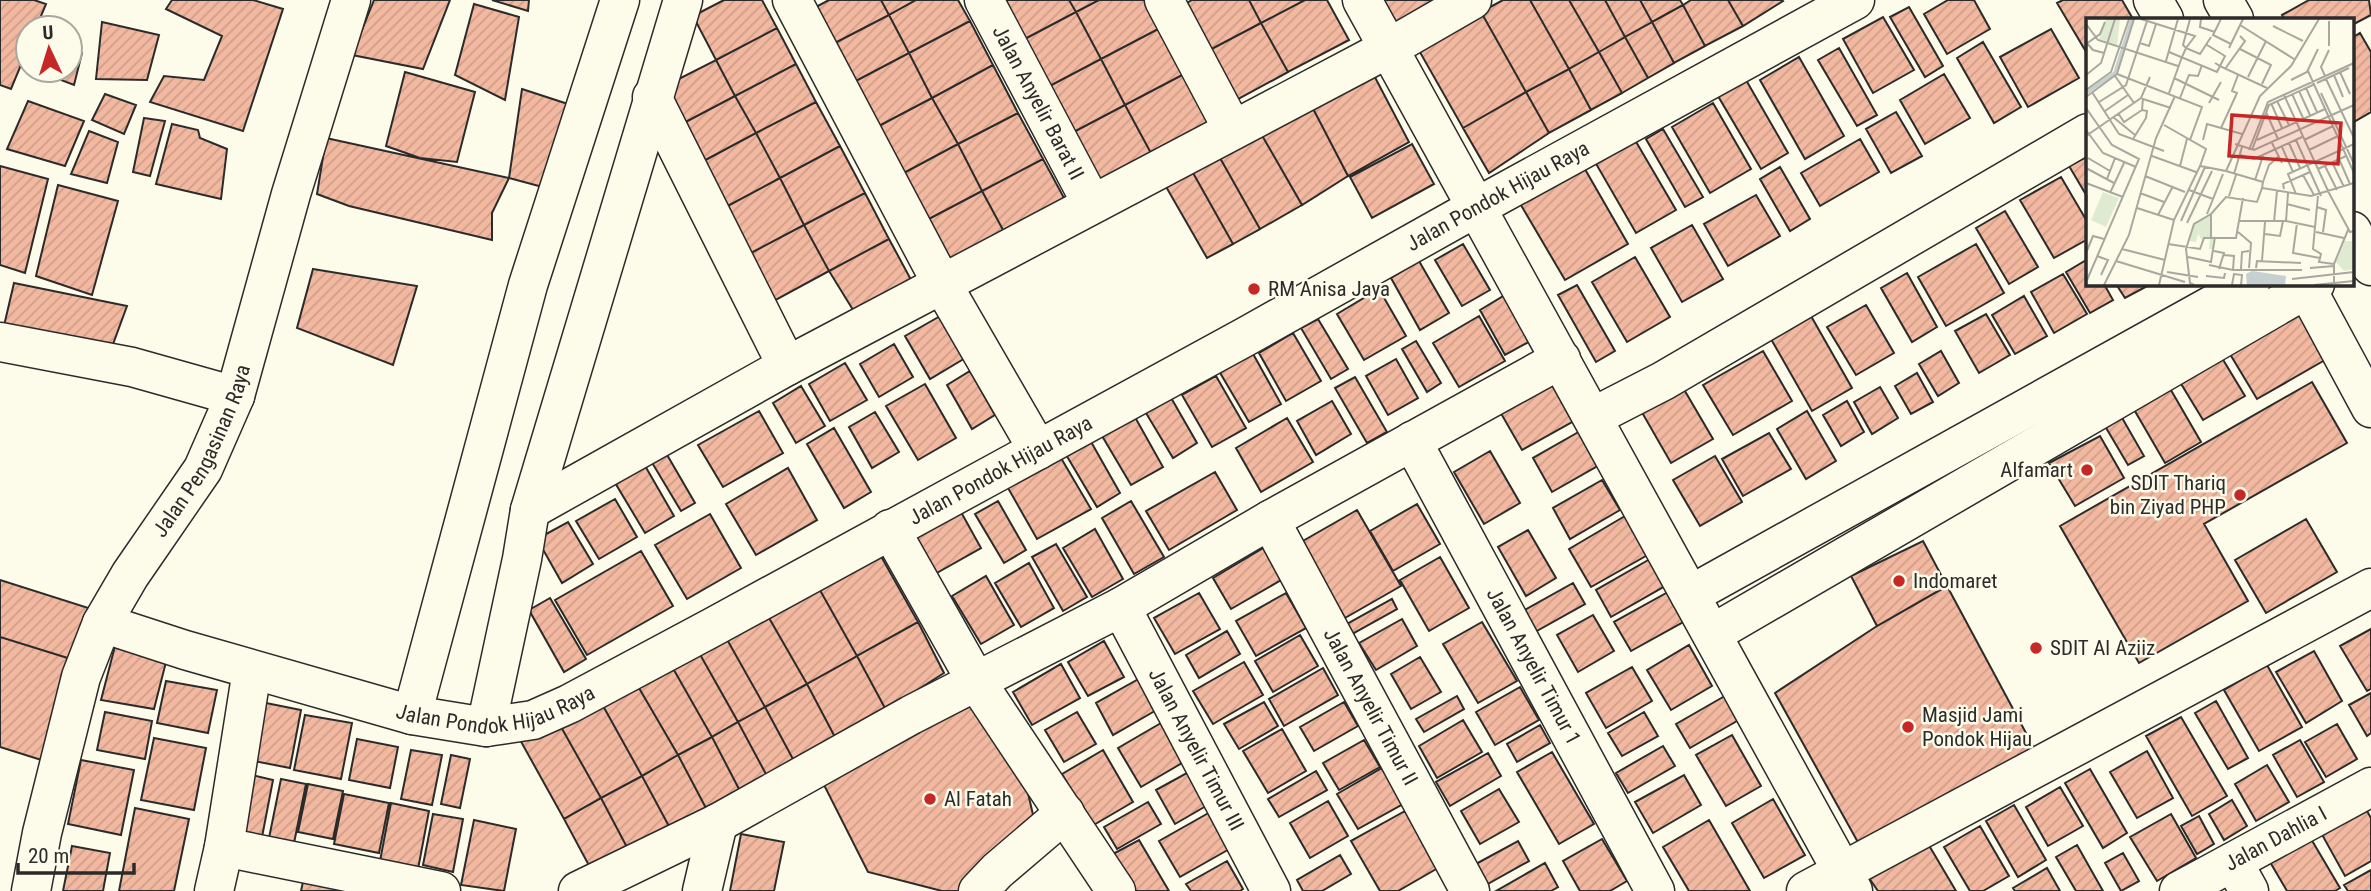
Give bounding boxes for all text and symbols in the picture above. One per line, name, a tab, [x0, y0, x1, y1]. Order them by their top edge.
north arrow	[14, 14, 84, 84]
inset map	[2086, 18, 2354, 285]
text: U	[42, 21, 54, 44]
street label: Jalan Anyelir Barat II	[988, 21, 1089, 184]
street label: Jalan Pondok Hijau Raya	[1402, 136, 1593, 256]
place label: RM Anisa Jaya	[1268, 277, 1390, 301]
marker: RM Anisa Jaya	[1246, 281, 1262, 297]
street label: Jalan Pengasinan Raya	[148, 362, 255, 541]
street label: Jalan Pondok Hijau Raya	[905, 411, 1096, 530]
place label: Alfamart	[2000, 458, 2073, 482]
marker: Alfamart	[2079, 462, 2095, 478]
place label: SDIT Thariq bin Ziyad PHP	[2110, 471, 2226, 519]
marker: SDIT Thariq bin Ziyad PHP	[2232, 487, 2248, 503]
place label: Indomaret	[1913, 569, 1998, 593]
marker: Indomaret	[1891, 573, 1907, 589]
street label: Jalan Anyelir Timur 1	[1482, 584, 1586, 749]
street label: Jalan Anyelir Timur II	[1319, 624, 1423, 789]
place label: SDIT Al Aziiz	[2050, 636, 2155, 660]
marker: SDIT Al Aziiz	[2028, 640, 2044, 656]
street label: Jalan Anyelir Timur III	[1144, 664, 1249, 835]
street label: Jalan Pondok Hijau Raya	[393, 681, 599, 739]
place label: Masjid Jami Pondok Hijau	[1922, 703, 2032, 751]
marker: Masjid Jami Pondok Hijau	[1900, 719, 1916, 735]
place label: Al Fatah	[944, 787, 1012, 811]
marker: Al Fatah	[922, 791, 938, 807]
street label: Jalan Dahlia I	[2221, 801, 2331, 876]
scale bar	[18, 832, 133, 876]
text: 20 m	[28, 844, 69, 868]

